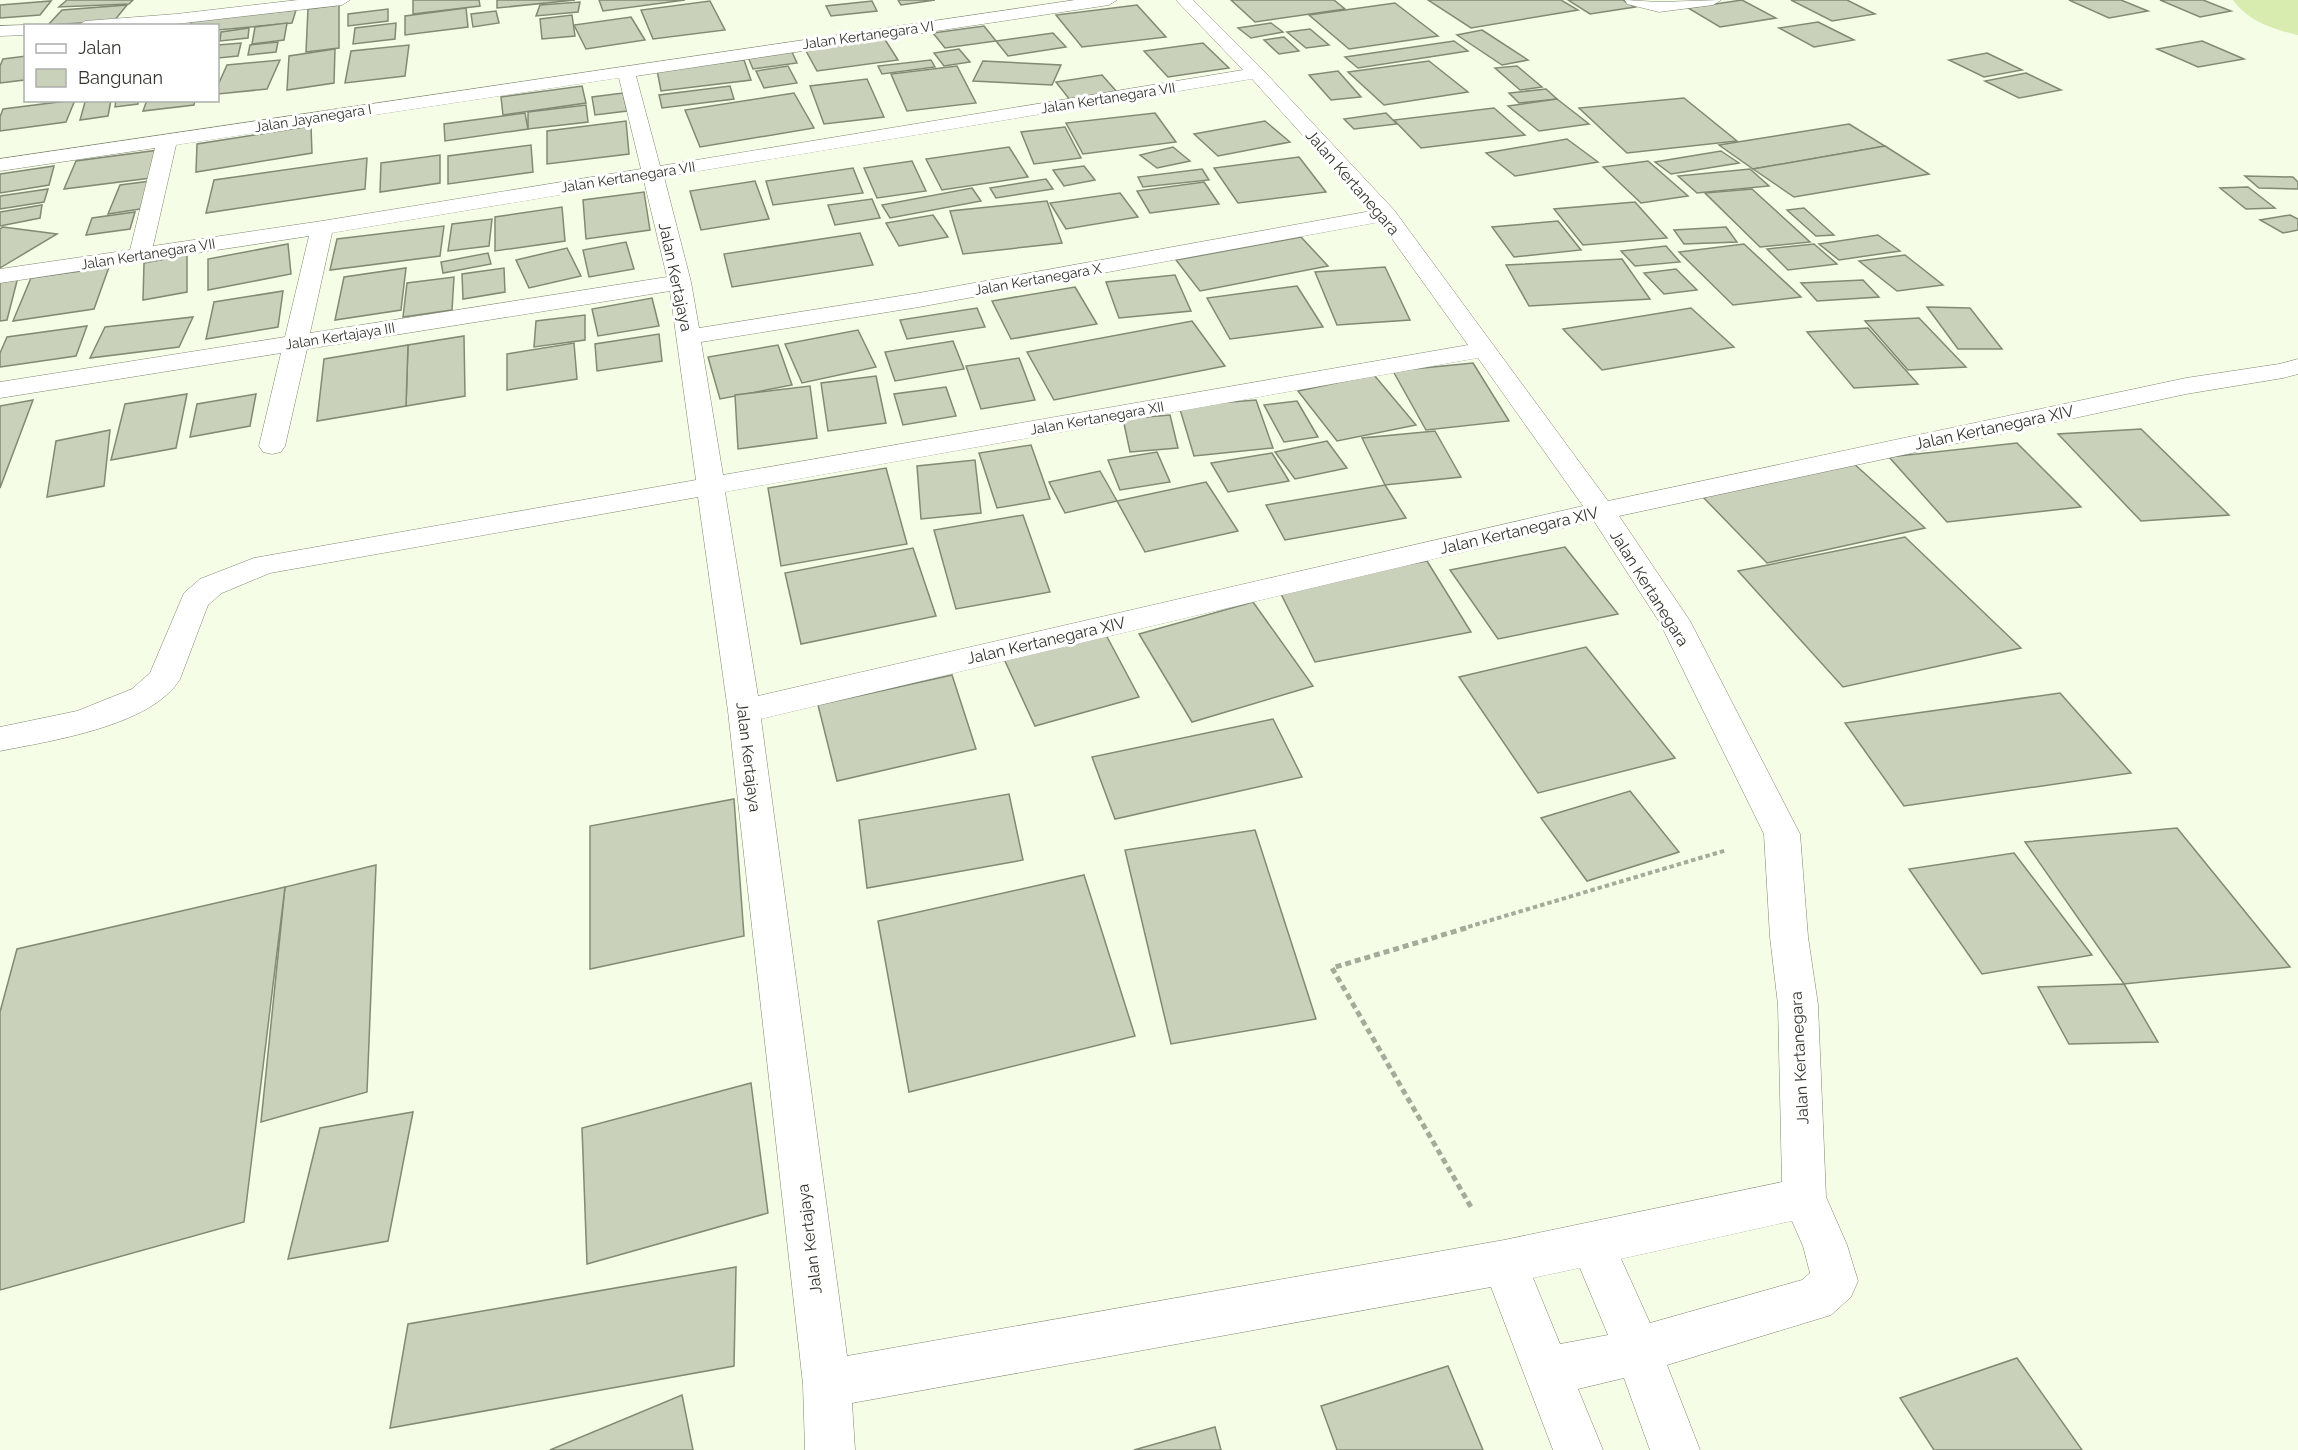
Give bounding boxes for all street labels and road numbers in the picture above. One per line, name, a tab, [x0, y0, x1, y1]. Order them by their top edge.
street label: Jalan Kertanegara VI	[801, 18, 935, 52]
street label: Jalan Kertanegara VII	[1040, 79, 1176, 117]
street label: Jalan Jayanegara I	[253, 101, 373, 135]
street label: Jalan Kertanegara	[1302, 126, 1404, 239]
street label: Jalan Kertanegara VII	[560, 158, 696, 196]
street label: Jalan Kertajaya	[655, 221, 696, 333]
street label: Jalan Kertanegara VII	[80, 235, 216, 273]
street label: Jalan Kertanegara X	[973, 260, 1103, 298]
street label: Jalan Kertajaya III	[284, 319, 396, 353]
street label: Jalan Kertanegara XII	[1029, 398, 1165, 438]
street label: Jalan Kertanegara XIV	[1913, 401, 2075, 454]
street label: Jalan Kertanegara XIV	[1438, 503, 1600, 558]
street label: Jalan Kertanegara	[1606, 527, 1693, 650]
street label: Jalan Kertanegara XIV	[965, 613, 1127, 668]
street label: Jalan Kertajaya	[732, 701, 765, 813]
street label: Jalan Kertanegara	[1787, 991, 1812, 1125]
street label: Jalan Kertajaya	[793, 1183, 826, 1295]

